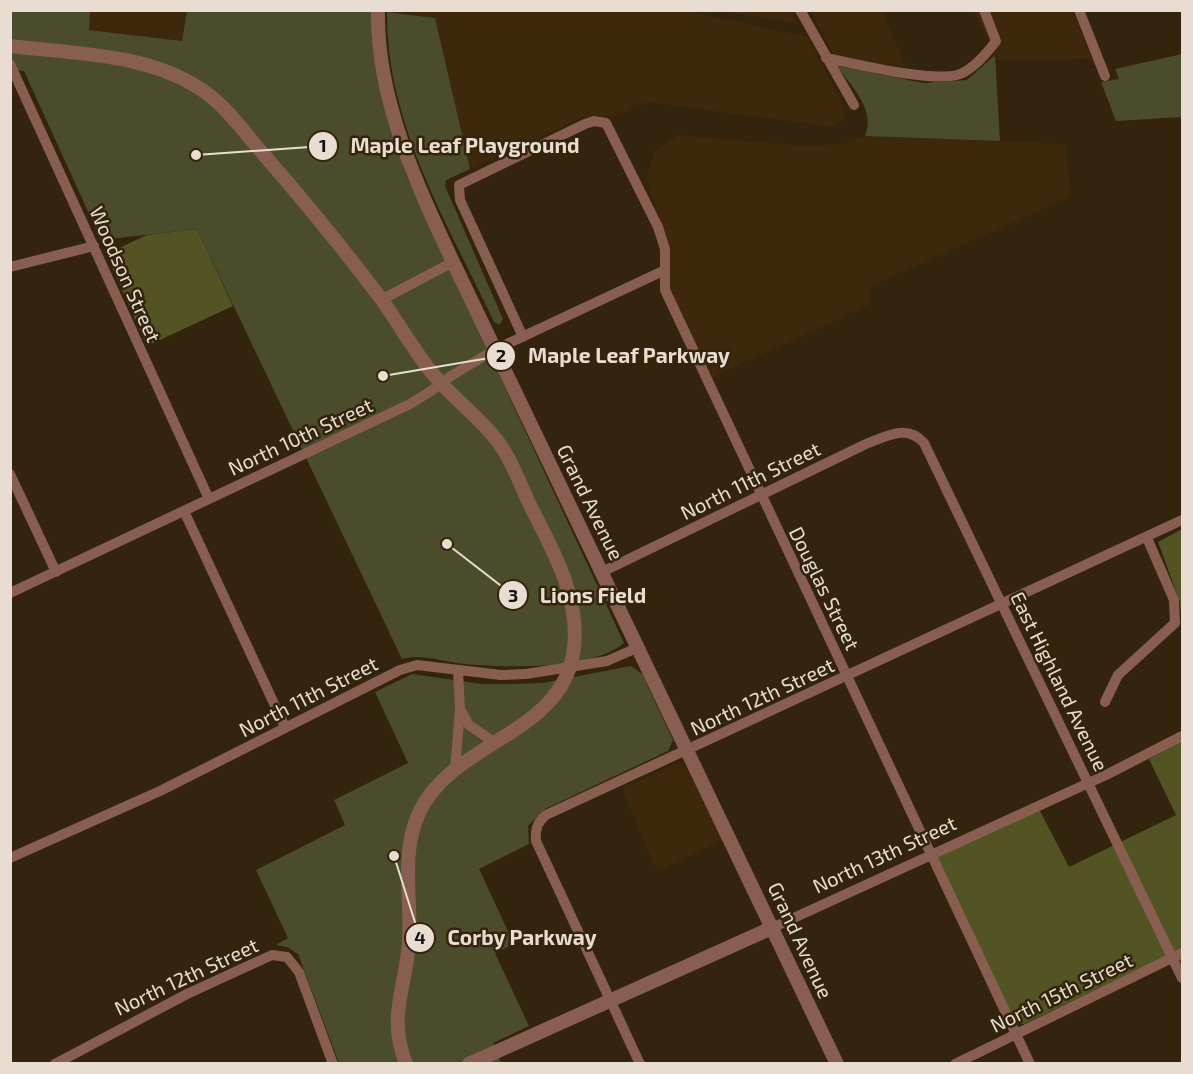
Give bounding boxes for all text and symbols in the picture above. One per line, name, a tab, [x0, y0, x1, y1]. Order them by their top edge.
callout: Maple Leaf Playground	[308, 127, 592, 166]
text: Maple Leaf Playground	[350, 132, 580, 158]
text: 1	[319, 134, 327, 156]
street label: Woodson Street	[85, 202, 167, 346]
callout: Maple Leaf Parkway	[486, 336, 742, 375]
text: Maple Leaf Parkway	[528, 342, 730, 368]
text: 2	[496, 344, 506, 366]
street label: North 10th Street	[224, 392, 376, 480]
street label: North 11th Street	[676, 436, 824, 524]
street label: Grand Avenue	[553, 440, 629, 564]
street label: Douglas Street	[785, 522, 865, 654]
callout: Lions Field	[498, 576, 658, 615]
text: Lions Field	[540, 582, 646, 607]
text: 3	[508, 584, 518, 606]
street label: East Highland Avenue	[1006, 587, 1114, 775]
street label: North 11th Street	[235, 651, 382, 741]
street label: North 12th Street	[686, 652, 838, 740]
street label: North 13th Street	[808, 810, 960, 898]
street label: Grand Avenue	[764, 878, 838, 1002]
callout: Corby Parkway	[405, 919, 609, 958]
text: Corby Parkway	[447, 924, 597, 950]
text: 4	[414, 926, 426, 948]
street label: North 12th Street	[110, 932, 262, 1020]
street label: North 15th Street	[986, 947, 1136, 1037]

